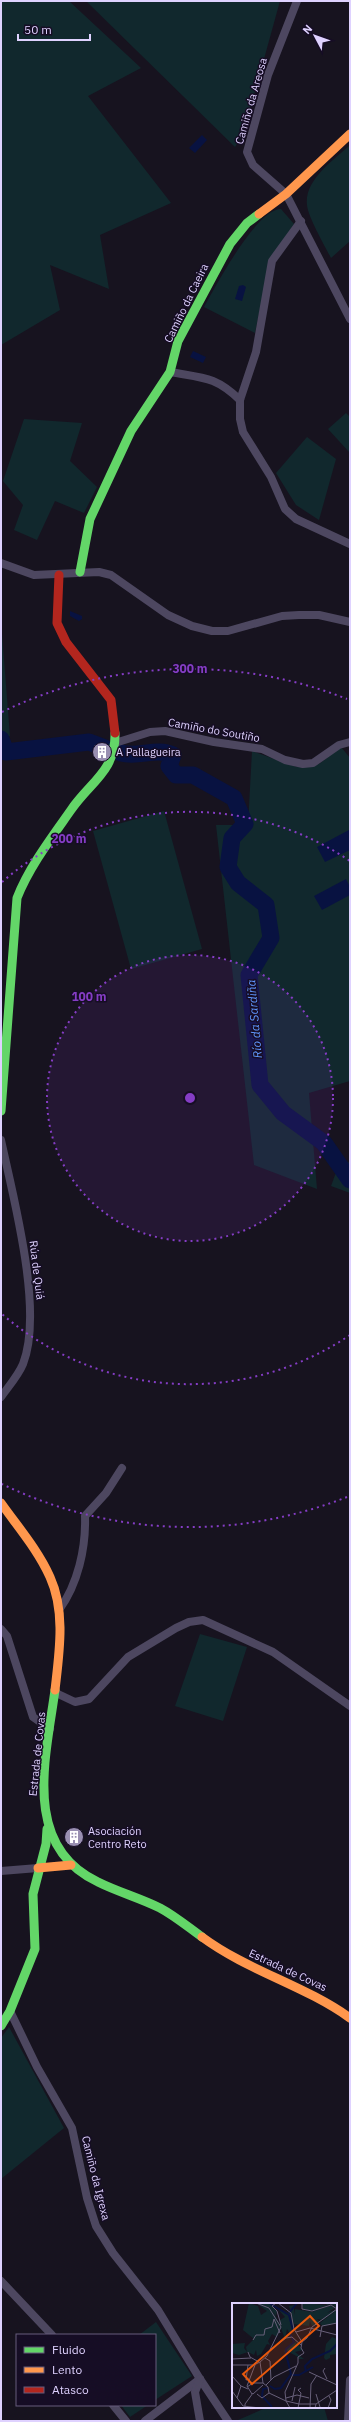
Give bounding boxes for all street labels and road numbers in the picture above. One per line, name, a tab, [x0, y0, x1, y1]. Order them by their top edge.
street label: Camiño da Areosa	[232, 56, 270, 146]
street label: Camiño da Caeira	[161, 261, 211, 345]
street label: Camiño do Soutiño	[167, 715, 261, 745]
street label: Rúa de Quiá	[26, 1240, 48, 1300]
street label: Estrada de Covas	[26, 1711, 48, 1797]
street label: Estrada de Covas	[247, 1946, 329, 1994]
street label: Camiño da Igrexa	[79, 2134, 113, 2222]

